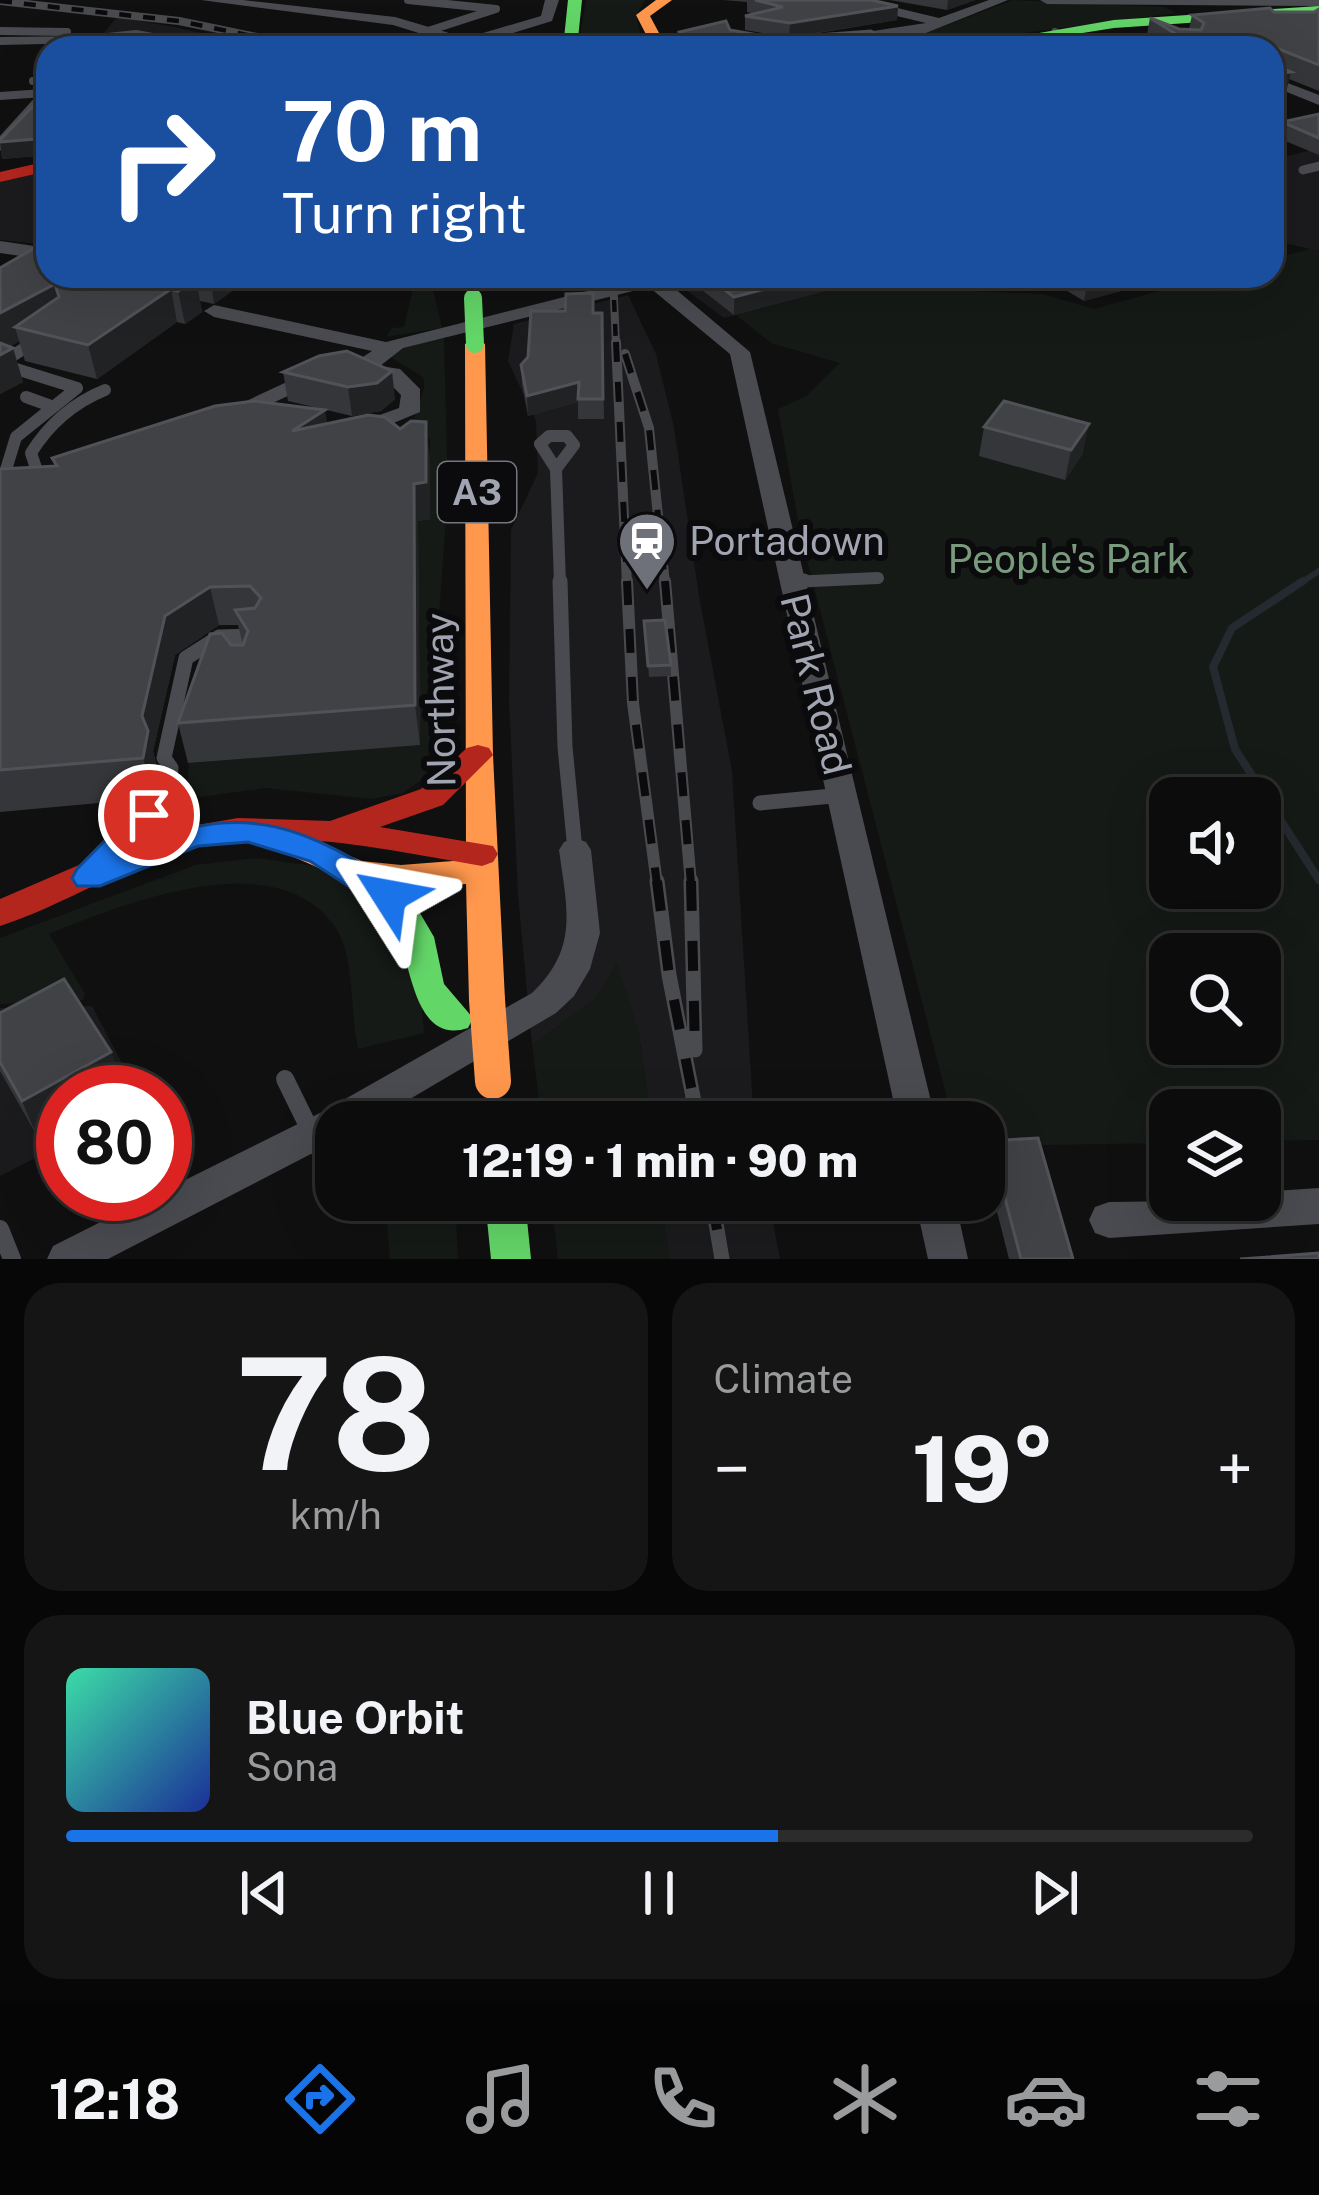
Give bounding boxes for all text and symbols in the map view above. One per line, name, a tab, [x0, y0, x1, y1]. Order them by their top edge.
text: 70 m	[282, 81, 482, 180]
icon: right	[84, 84, 240, 240]
text: Turn right	[282, 182, 527, 245]
road number: A3	[438, 462, 516, 522]
station icon: Portadown	[616, 510, 678, 592]
place label: Portadown	[689, 518, 885, 564]
park label: People's Park	[947, 536, 1189, 582]
street label: Park Road	[771, 589, 861, 779]
street label: Northway	[415, 612, 465, 788]
pin	[98, 764, 200, 866]
map controls	[1149, 777, 1281, 1221]
button: sound	[1149, 777, 1281, 909]
icon: arrive	[116, 782, 182, 848]
position arrow	[326, 833, 452, 959]
button: search	[1149, 933, 1281, 1065]
speed limit sign: 80	[36, 1065, 192, 1221]
button: layers	[1149, 1089, 1281, 1221]
text: 12:19 · 1 min · 90 m	[462, 1134, 858, 1187]
text: 78	[235, 1322, 436, 1505]
text: Climate	[714, 1356, 853, 1402]
text: 19°	[912, 1416, 1055, 1522]
text: −	[714, 1430, 750, 1508]
text: +	[1216, 1430, 1253, 1508]
text: km/h	[290, 1492, 382, 1538]
text: Blue Orbit	[246, 1691, 464, 1744]
text: Sona	[246, 1744, 338, 1790]
icon: previous	[231, 1860, 297, 1926]
icon: pause	[626, 1860, 692, 1926]
icon: next	[1022, 1860, 1088, 1926]
icon: directions	[278, 2057, 362, 2141]
icon: music	[459, 2057, 543, 2141]
icon: phone	[641, 2057, 725, 2141]
icon: climate	[823, 2057, 907, 2141]
icon: car	[1004, 2057, 1088, 2141]
icon: filters	[1186, 2057, 1270, 2141]
text: 12:18	[49, 2068, 180, 2131]

